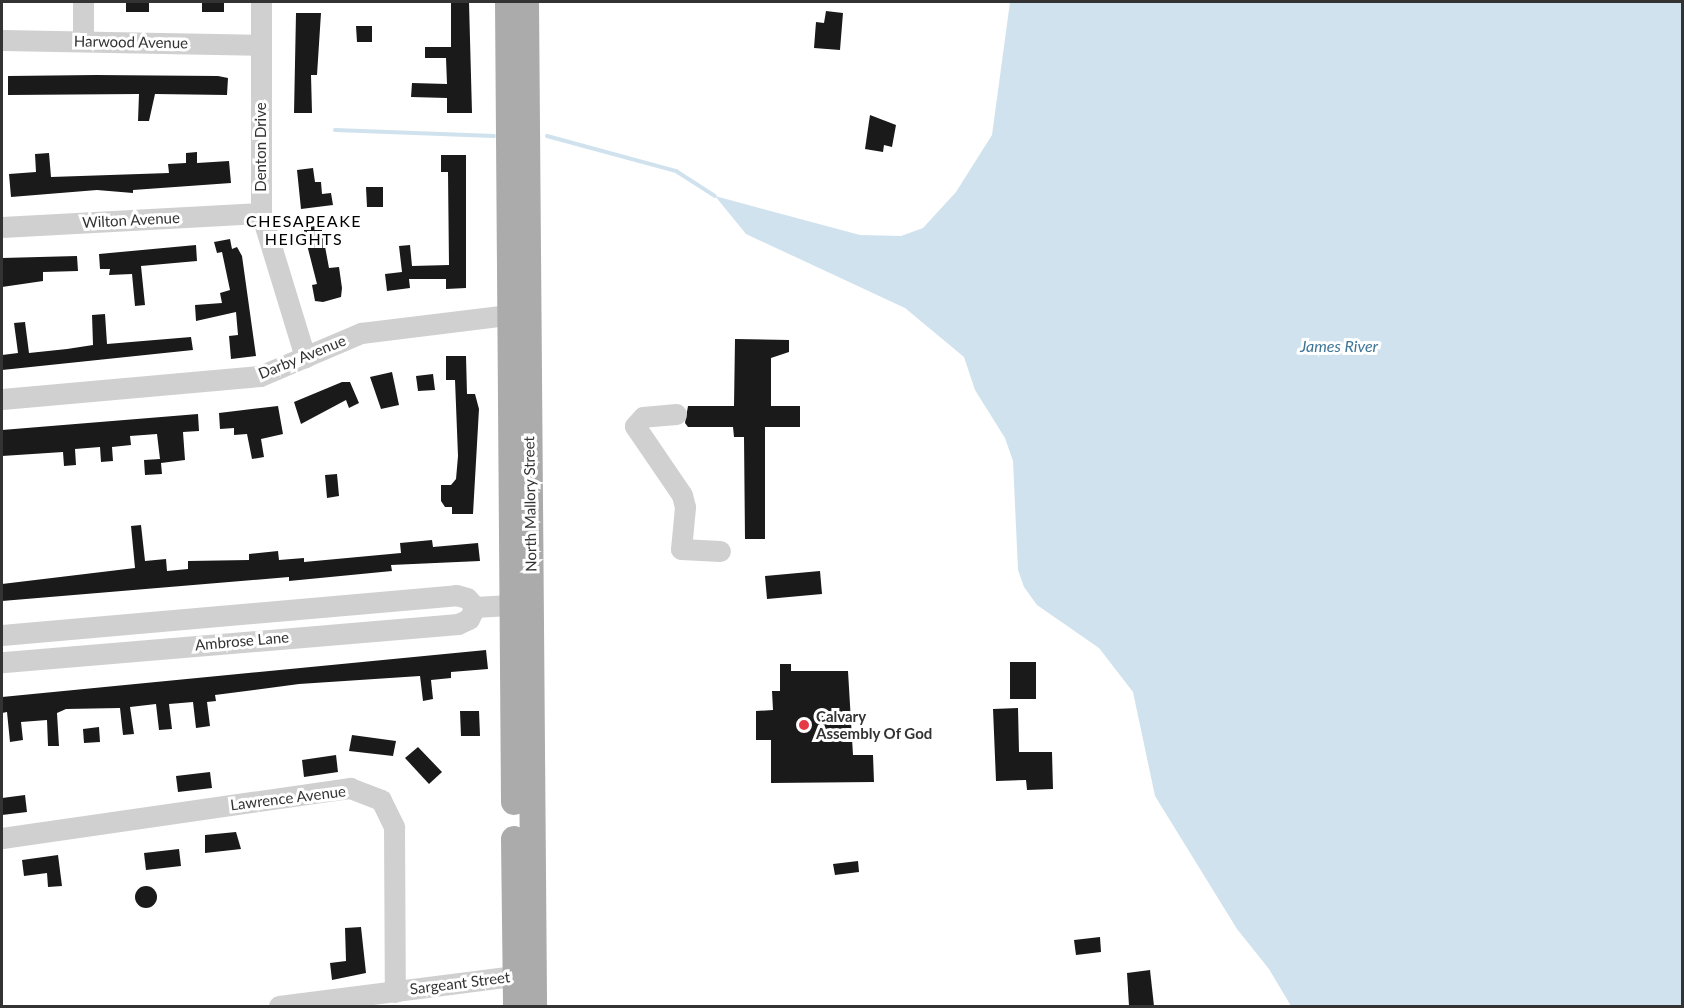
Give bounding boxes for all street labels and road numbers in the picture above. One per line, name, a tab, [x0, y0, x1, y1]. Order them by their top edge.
street label: Harwood Avenue	[73, 32, 189, 52]
street label: Denton Drive	[252, 102, 270, 192]
street label: Wilton Avenue	[81, 208, 181, 232]
street label: Darby Avenue	[255, 331, 349, 383]
street label: North Mallory Street	[520, 436, 540, 572]
street label: Ambrose Lane	[194, 628, 290, 654]
street label: Lawrence Avenue	[229, 782, 347, 814]
street label: Sargeant Street	[409, 968, 511, 998]

